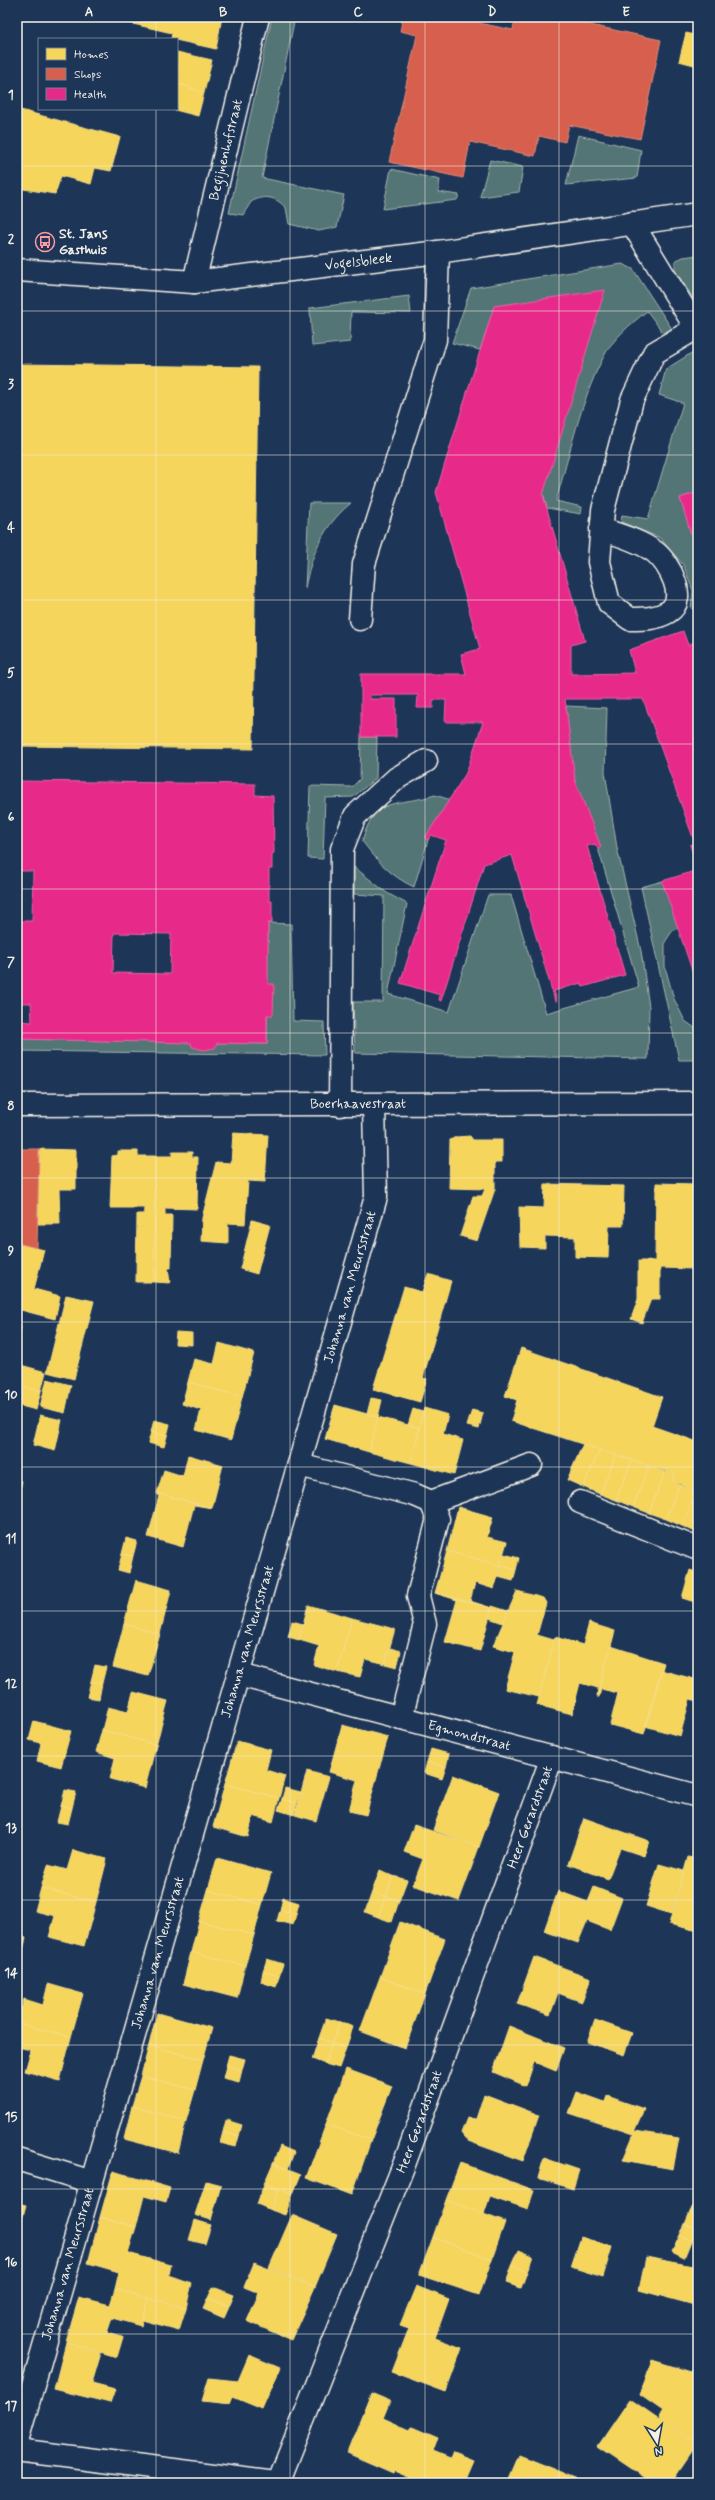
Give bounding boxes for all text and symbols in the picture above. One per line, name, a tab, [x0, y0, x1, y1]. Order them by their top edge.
text: A	[85, 4, 93, 21]
text: B	[219, 4, 228, 21]
text: C	[353, 4, 363, 21]
text: D	[488, 4, 497, 21]
text: E	[622, 4, 630, 21]
legend	[38, 38, 178, 110]
text: Homes	[74, 47, 109, 63]
text: Shops	[74, 67, 101, 83]
text: 1	[8, 87, 14, 104]
text: Health	[74, 87, 106, 103]
street label: Begijnenhofstraat	[205, 97, 247, 202]
place label: St. Jans Gasthuis	[59, 225, 108, 259]
text: 2	[8, 231, 15, 248]
bus stop icon: St. Jans Gasthuis	[34, 231, 56, 253]
street label: Vogelsbleek	[324, 249, 393, 275]
text: 3	[8, 376, 14, 393]
text: 4	[7, 520, 15, 537]
text: 5	[7, 665, 15, 682]
text: 6	[8, 809, 15, 826]
text: 7	[7, 954, 15, 971]
street label: Boerhaavestraat	[310, 1095, 406, 1113]
text: 8	[7, 1098, 15, 1115]
street label: Johanna van Meursstraat	[319, 1209, 381, 1366]
text: 9	[8, 1243, 15, 1260]
text: 10	[4, 1387, 18, 1404]
text: 11	[5, 1531, 17, 1548]
street label: Johanna van Meursstraat	[217, 1563, 278, 1720]
text: 12	[5, 1676, 17, 1693]
street label: Egmondstraat	[426, 1716, 513, 1755]
street label: Heer Gerardstraat	[503, 1763, 557, 1871]
text: 13	[5, 1820, 17, 1837]
street label: Johanna van Meursstraat	[127, 1874, 188, 2031]
text: 14	[4, 1965, 18, 1982]
street label: Heer Gerardstraat	[392, 2068, 447, 2176]
text: 15	[5, 2109, 17, 2126]
street label: Johanna van Meursstraat	[37, 2186, 99, 2343]
text: 16	[4, 2254, 18, 2271]
text: 17	[5, 2398, 18, 2415]
north arrow	[637, 2422, 677, 2462]
text: N	[654, 2443, 664, 2458]

